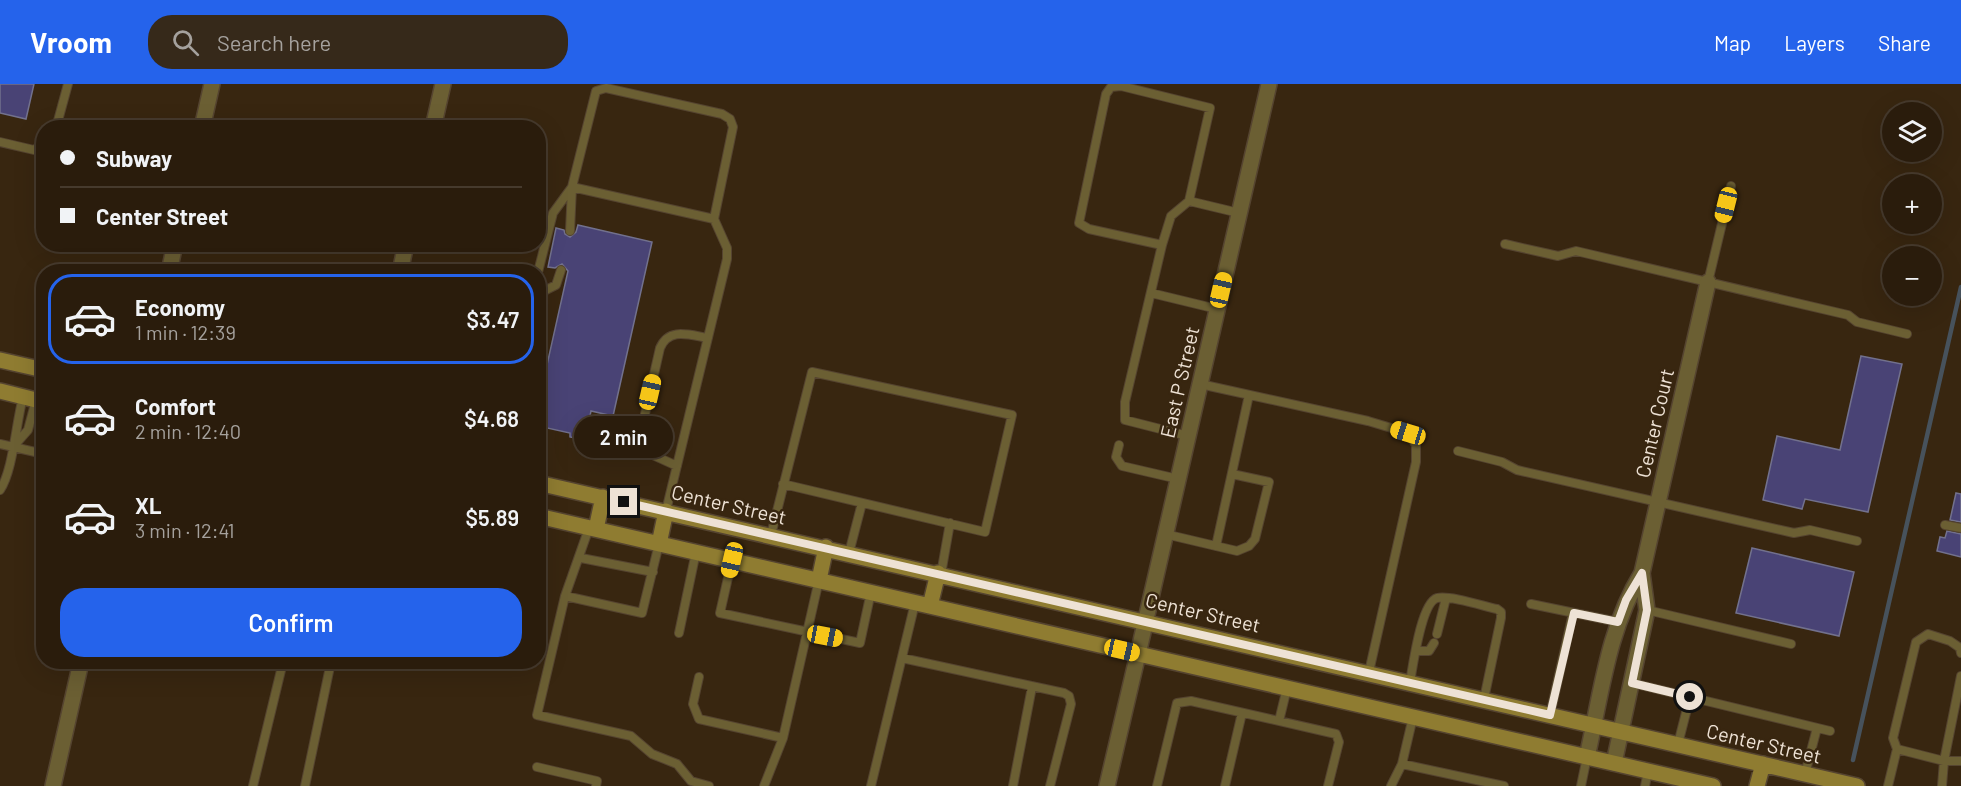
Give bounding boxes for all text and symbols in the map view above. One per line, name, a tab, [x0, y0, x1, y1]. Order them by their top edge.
search box	[148, 15, 568, 69]
text: Vroom	[30, 25, 112, 59]
icon: search	[169, 26, 202, 59]
text: Search here	[217, 29, 331, 55]
text: Map	[1714, 30, 1751, 55]
text: Layers	[1784, 30, 1845, 55]
text: Share	[1878, 30, 1931, 55]
map controls	[1882, 102, 1942, 306]
button: layers	[1882, 102, 1942, 162]
text: Subway	[96, 145, 172, 171]
button: +	[1882, 174, 1942, 234]
car	[1713, 185, 1739, 225]
text: Center Street	[96, 203, 228, 229]
button: −	[1882, 246, 1942, 306]
car	[1208, 270, 1234, 310]
icon: car	[63, 292, 117, 346]
text: Economy	[135, 294, 225, 320]
text: $3.47	[466, 306, 519, 332]
text: 1 min · 12:39	[135, 320, 236, 344]
street label: East P Street	[1155, 324, 1203, 440]
street label: Center Court	[1630, 366, 1678, 480]
car	[637, 372, 663, 412]
icon: car	[63, 391, 117, 445]
text: Comfort	[135, 393, 216, 419]
text: $4.68	[464, 405, 519, 431]
callout: 2 min	[574, 415, 674, 457]
text: 2 min · 12:40	[135, 419, 241, 443]
car	[1388, 419, 1428, 447]
text: 2 min	[600, 425, 647, 449]
street label: Center Street	[669, 479, 789, 529]
route end	[610, 488, 637, 515]
icon: car	[63, 490, 117, 544]
text: XL	[135, 492, 161, 518]
text: $5.89	[466, 504, 519, 530]
text: 3 min · 12:41	[135, 518, 235, 542]
car	[719, 540, 745, 580]
street label: Center Street	[1143, 587, 1263, 637]
button: Confirm	[60, 588, 522, 657]
car	[806, 624, 844, 648]
car	[1102, 637, 1142, 663]
route start	[1676, 683, 1703, 710]
street label: Center Street	[1704, 718, 1824, 768]

